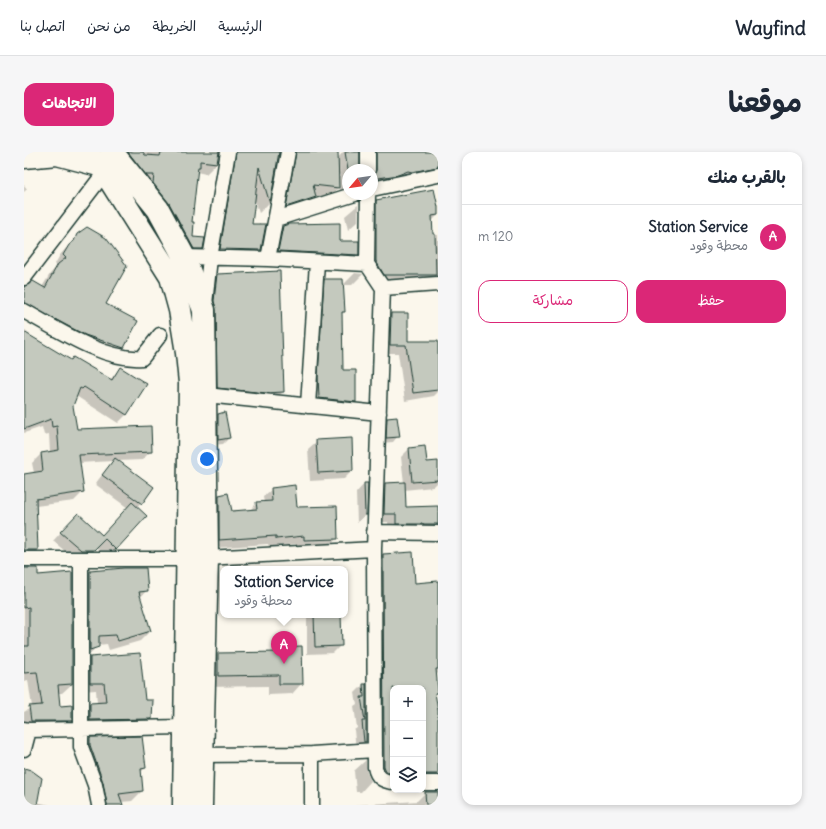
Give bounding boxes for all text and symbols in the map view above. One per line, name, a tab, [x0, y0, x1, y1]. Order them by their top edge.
text: Wayfind	[735, 16, 806, 40]
text: اتصل بنا	[20, 17, 65, 35]
text: من نحن	[87, 17, 131, 35]
text: الخريطة	[153, 17, 196, 35]
text: الرئيسية	[218, 17, 262, 35]
button: الاتجاهات	[24, 83, 114, 126]
text: موقعنا	[728, 84, 802, 120]
north arrow	[342, 164, 378, 200]
text: بالقرب منك	[707, 166, 786, 188]
text: Station Service	[649, 217, 748, 236]
text: 120 m	[478, 228, 513, 245]
text: A	[769, 228, 777, 245]
text: محطة وقود	[690, 237, 748, 254]
button: مشاركة	[478, 280, 628, 323]
button: حفظ	[636, 280, 786, 323]
your location	[197, 449, 217, 469]
popup	[220, 566, 348, 618]
text: Station Service	[234, 572, 334, 591]
text: محطة وقود	[234, 592, 292, 609]
pin: A	[271, 631, 297, 664]
map controls	[390, 685, 426, 793]
button: +	[390, 685, 426, 721]
button: −	[390, 721, 426, 757]
button: layers	[390, 757, 426, 793]

